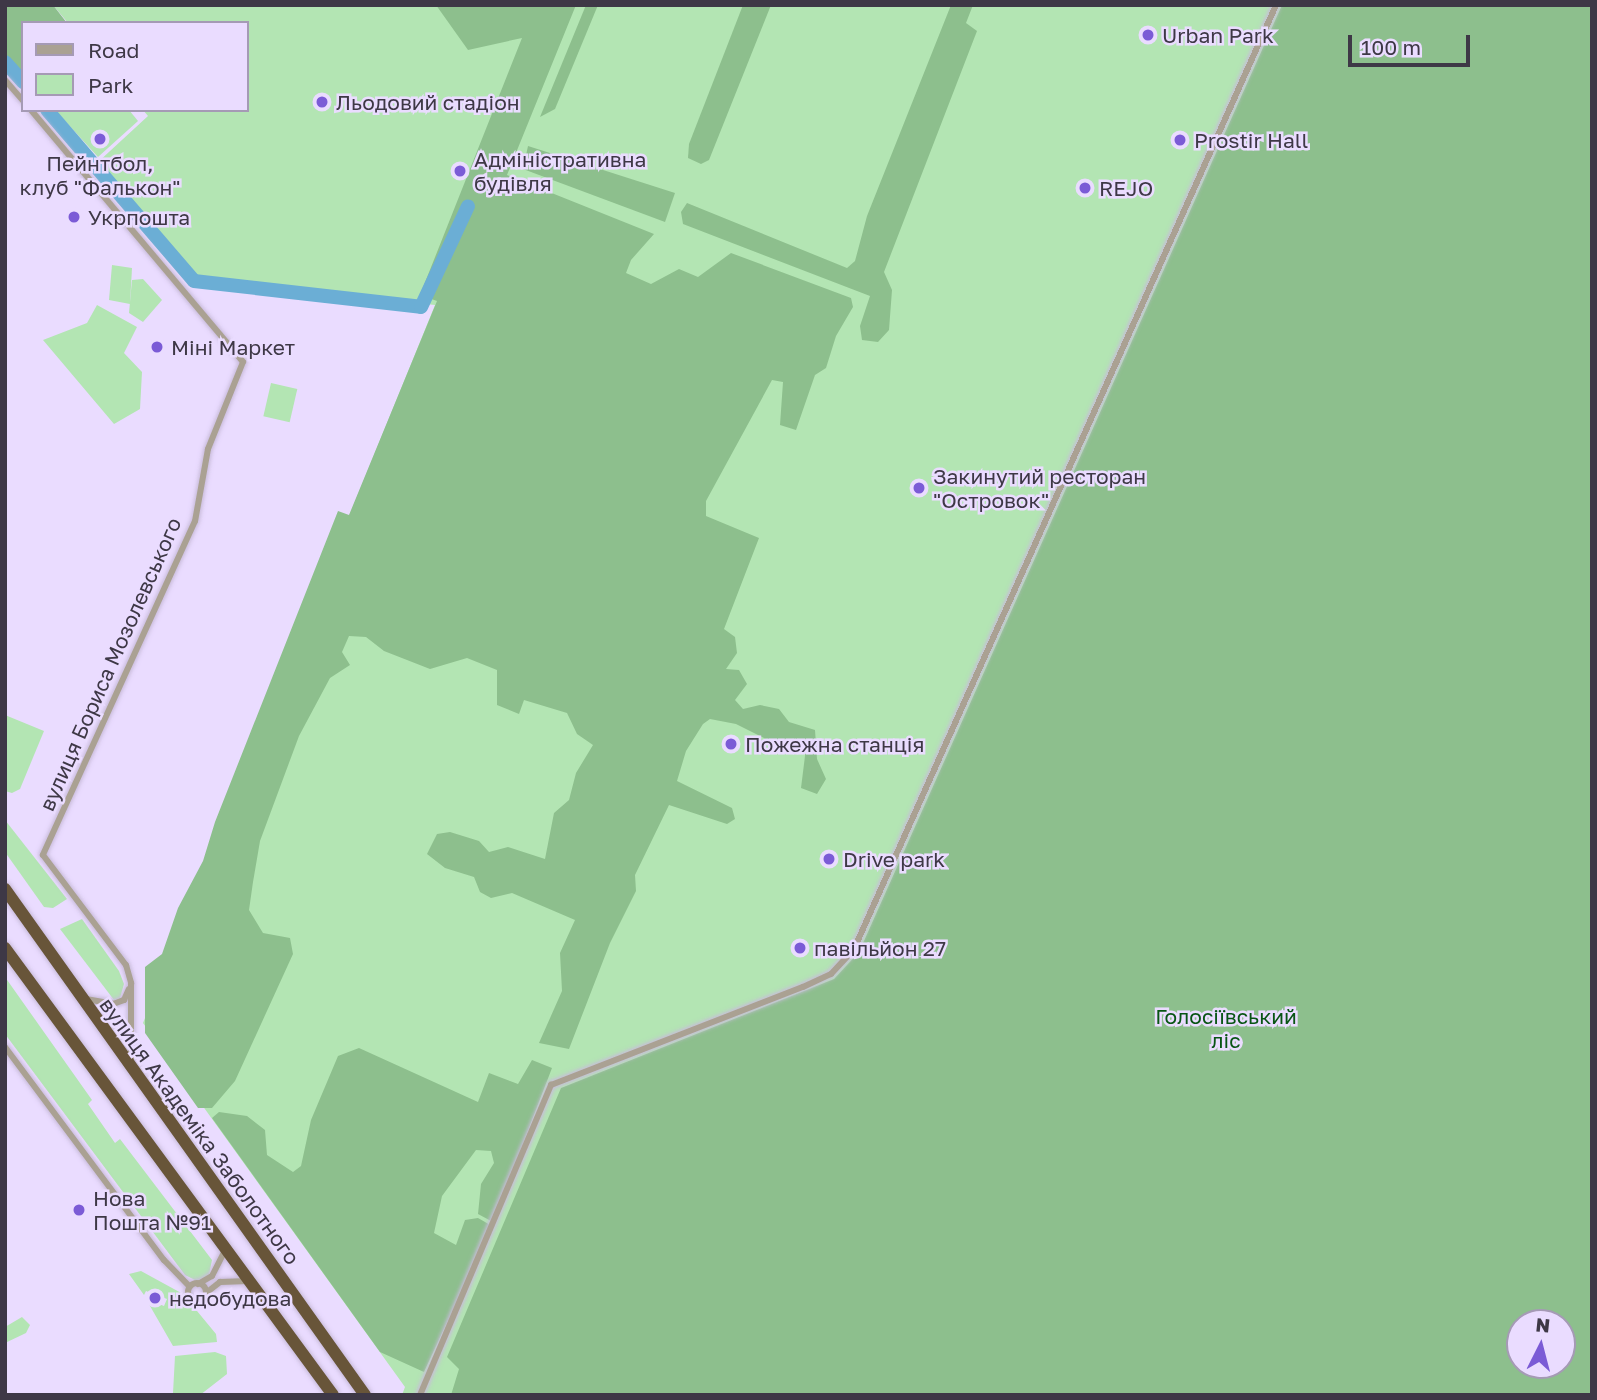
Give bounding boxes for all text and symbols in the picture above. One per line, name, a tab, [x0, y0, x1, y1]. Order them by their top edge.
legend	[21, 21, 248, 112]
scale bar	[1352, 21, 1474, 65]
place label: Urban Park	[1162, 22, 1274, 48]
marker: Urban Park	[1140, 27, 1156, 43]
text: 100 m	[1361, 34, 1421, 60]
text: Road	[88, 37, 139, 63]
text: Park	[88, 72, 133, 98]
place label: Льодовий стадіон	[336, 89, 520, 115]
marker: Льодовий стадіон	[314, 94, 330, 110]
place label: Prostir Hall	[1194, 127, 1308, 153]
marker: Пейнтбол, клуб "Фалькон"	[92, 131, 108, 147]
marker: Prostir Hall	[1172, 132, 1188, 148]
place label: Адміністративна будівля	[474, 146, 646, 196]
place label: Пейнтбол, клуб "Фалькон"	[20, 150, 180, 200]
marker: Адміністративна будівля	[452, 163, 468, 179]
place label: REJO	[1099, 175, 1153, 201]
marker: REJO	[1077, 180, 1093, 196]
place label: Укрпошта	[88, 204, 190, 230]
marker: Укрпошта	[66, 209, 82, 225]
place label: Міні Маркет	[171, 334, 295, 360]
marker: Міні Маркет	[149, 339, 165, 355]
place label: Закинутий ресторан "Островок"	[933, 463, 1146, 513]
marker: Закинутий ресторан "Островок"	[911, 480, 927, 496]
street label: вулиця Бориса Мозолевського	[34, 513, 186, 815]
place label: Пожежна станція	[745, 731, 924, 757]
marker: Пожежна станція	[723, 736, 739, 752]
place label: Drive park	[843, 846, 945, 872]
marker: Drive park	[821, 851, 837, 867]
place label: павільйон 27	[814, 935, 946, 961]
marker: павільйон 27	[792, 940, 808, 956]
street label: вулиця Академіка Заболотного	[95, 993, 305, 1269]
park label: Голосіївський ліс	[1155, 1003, 1297, 1053]
place label: Нова Пошта №91	[93, 1185, 211, 1235]
marker: Нова Пошта №91	[71, 1202, 87, 1218]
place label: недобудова	[169, 1285, 291, 1311]
marker: недобудова	[147, 1290, 163, 1306]
north arrow	[1506, 1309, 1576, 1379]
text: N	[1535, 1312, 1551, 1337]

